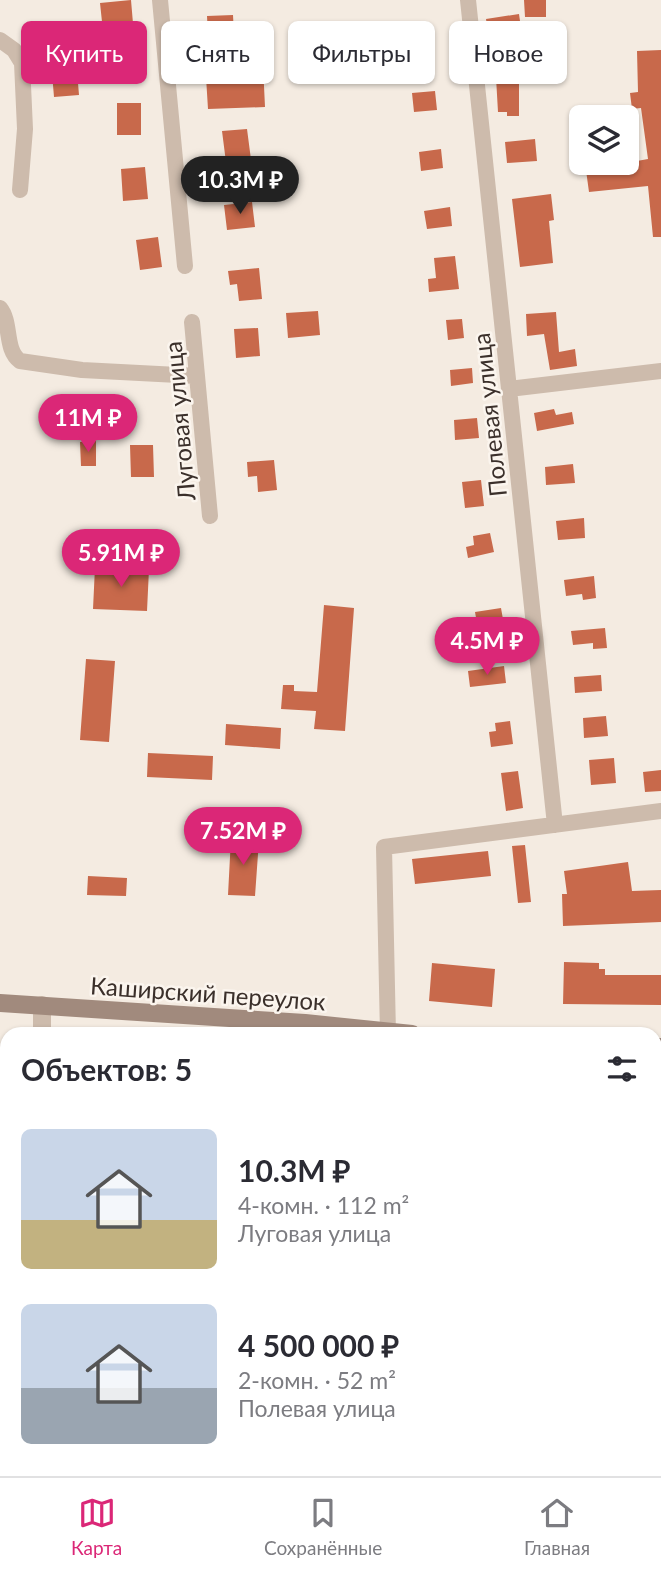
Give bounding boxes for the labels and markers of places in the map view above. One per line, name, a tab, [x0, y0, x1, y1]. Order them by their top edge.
pin: 10.3M ₽	[175, 156, 305, 216]
pin: 11M ₽	[39, 394, 137, 454]
pin: 5.91M ₽	[56, 530, 186, 589]
pin: 4.5M ₽	[430, 618, 544, 677]
pin: 7.52M ₽	[178, 808, 308, 867]

